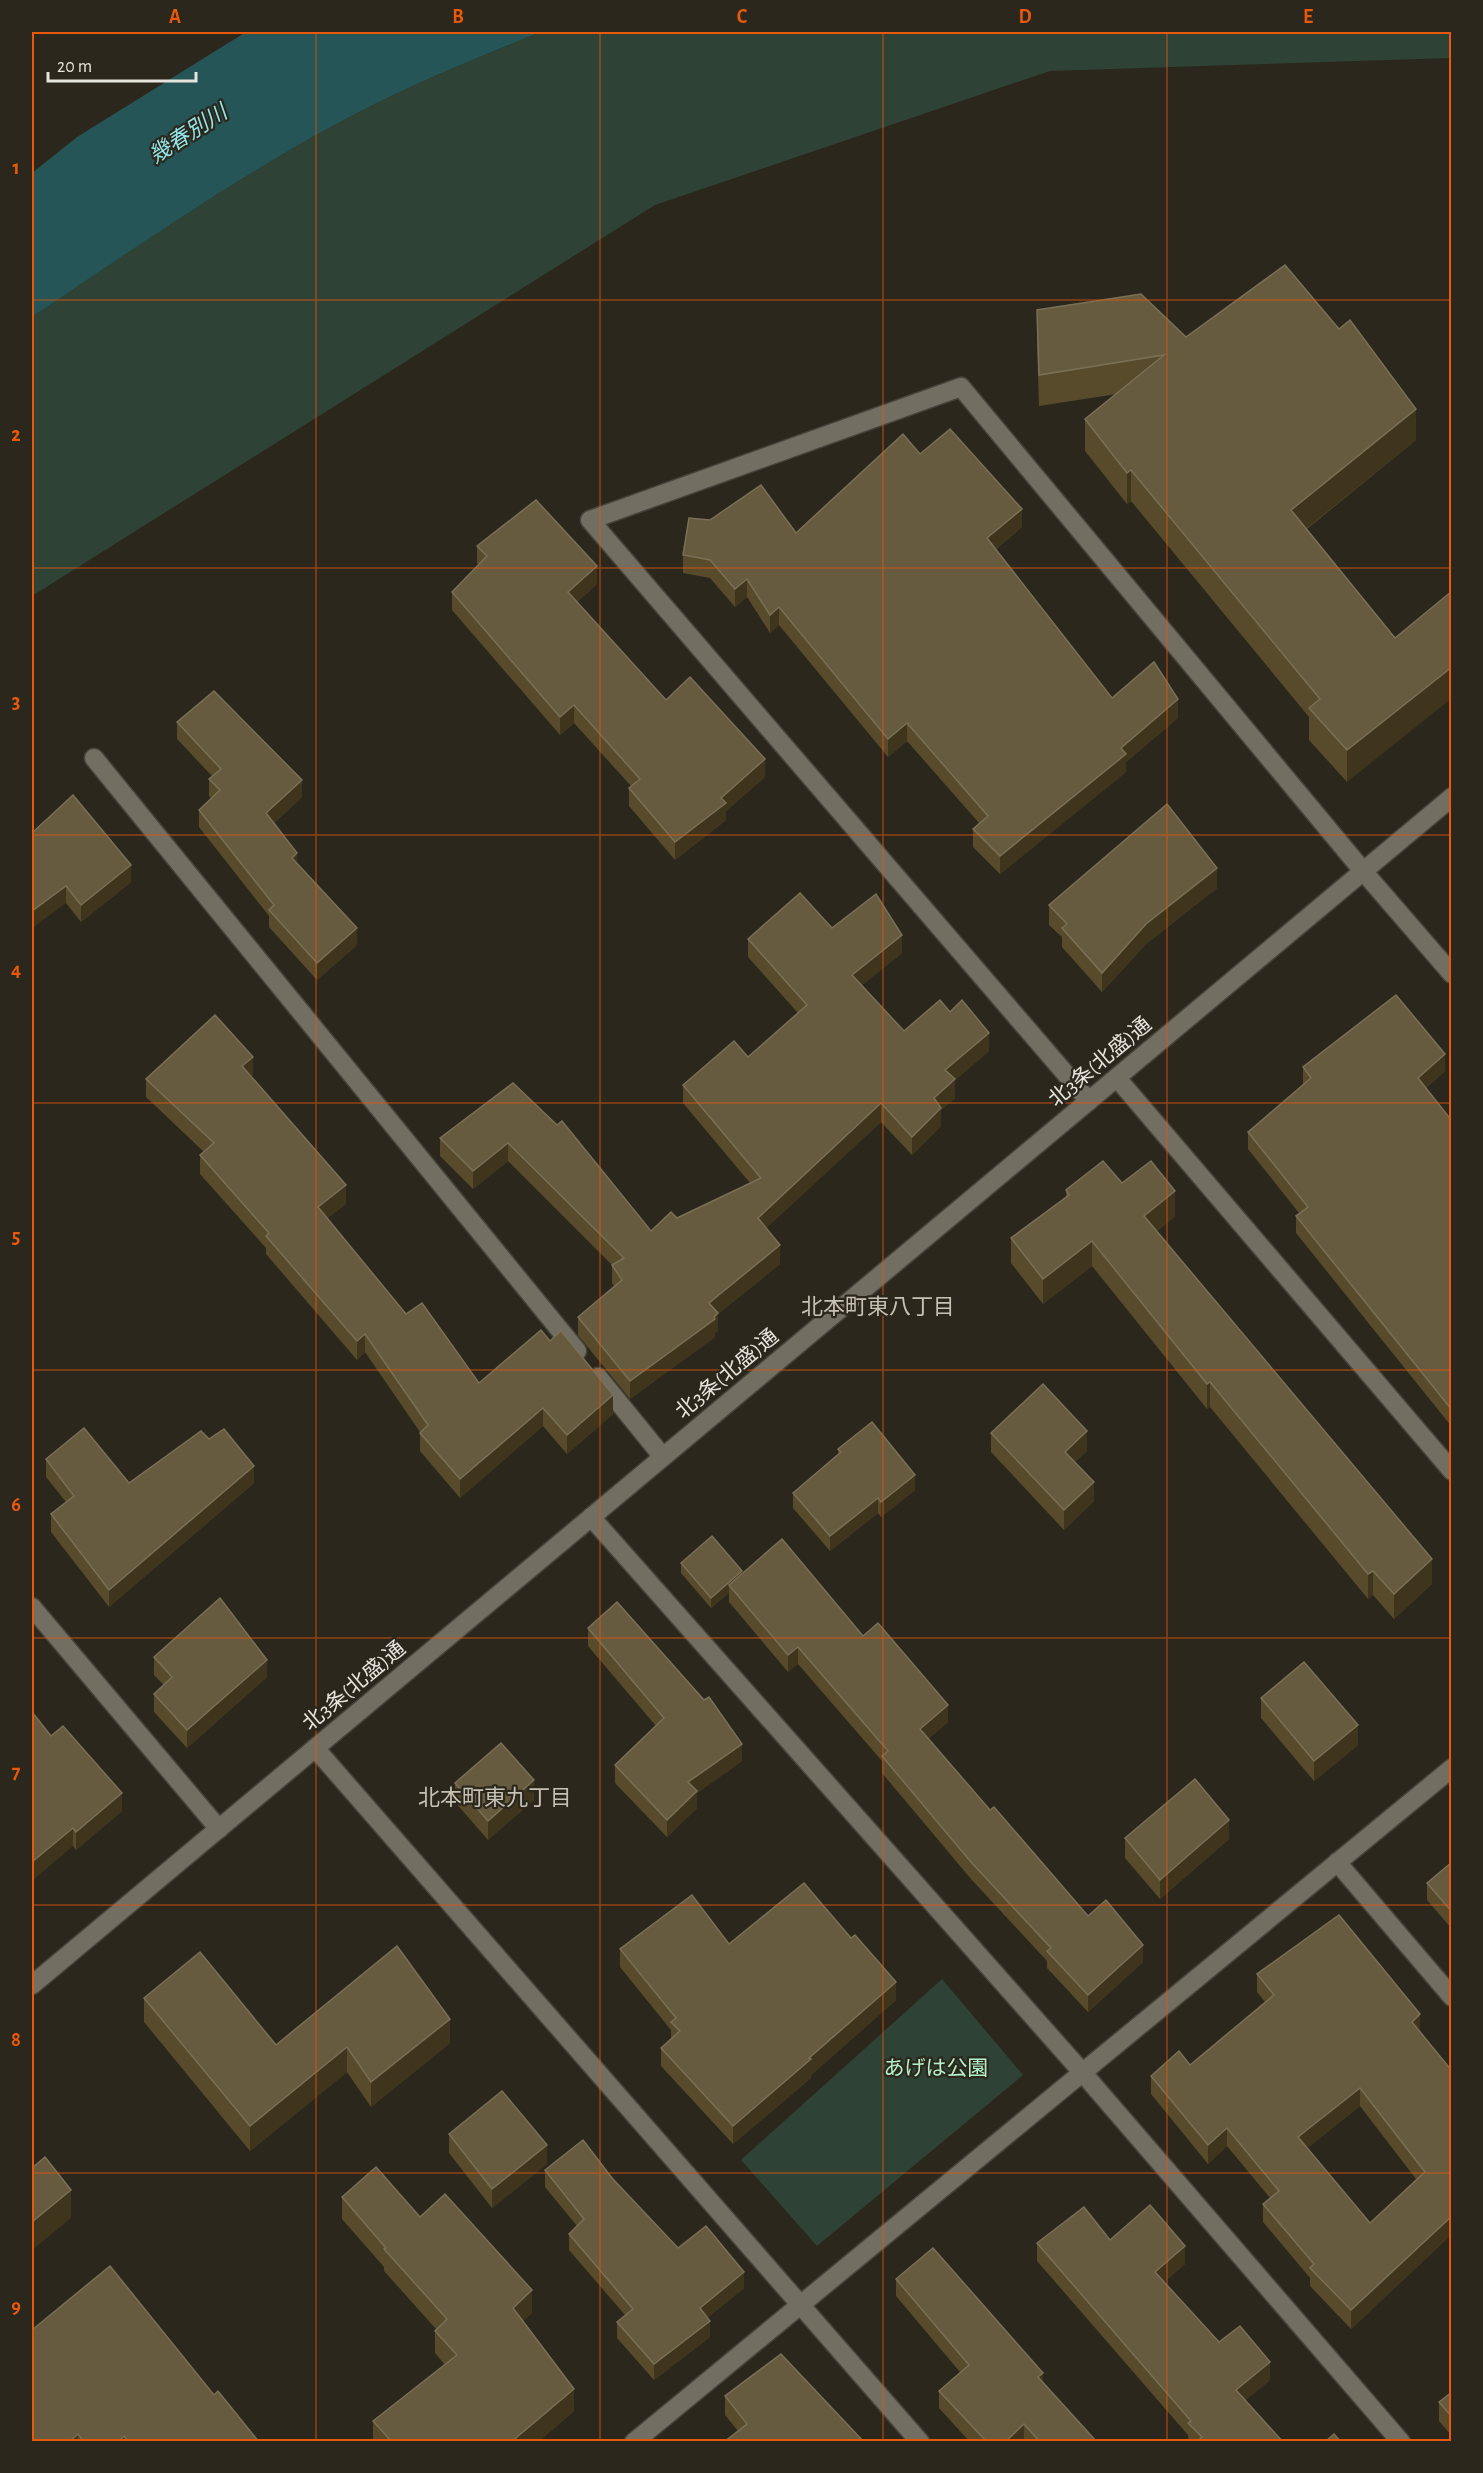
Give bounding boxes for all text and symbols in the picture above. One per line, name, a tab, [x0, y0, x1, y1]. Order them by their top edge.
text: A	[169, 7, 181, 27]
text: B	[452, 7, 464, 27]
text: C	[737, 7, 748, 27]
text: D	[1018, 7, 1032, 27]
text: E	[1303, 7, 1313, 27]
scale bar	[48, 45, 196, 83]
text: 20 m	[57, 58, 92, 76]
water label: 幾春別川	[145, 99, 233, 167]
text: 1	[12, 158, 20, 178]
text: 2	[11, 425, 21, 445]
text: 3	[12, 692, 20, 712]
text: 4	[11, 960, 21, 980]
street label: 北3条(北盛)通	[1044, 1013, 1155, 1111]
text: 5	[12, 1227, 20, 1247]
district label: 北本町東八丁目	[801, 1295, 955, 1318]
street label: 北3条(北盛)通	[671, 1325, 782, 1423]
text: 6	[11, 1495, 21, 1515]
street label: 北3条(北盛)通	[298, 1637, 409, 1735]
text: 7	[12, 1762, 21, 1782]
district label: 北本町東九丁目	[418, 1786, 572, 1809]
text: 8	[11, 2030, 21, 2050]
park label: あげは公園	[884, 2057, 989, 2079]
text: 9	[11, 2297, 21, 2317]

